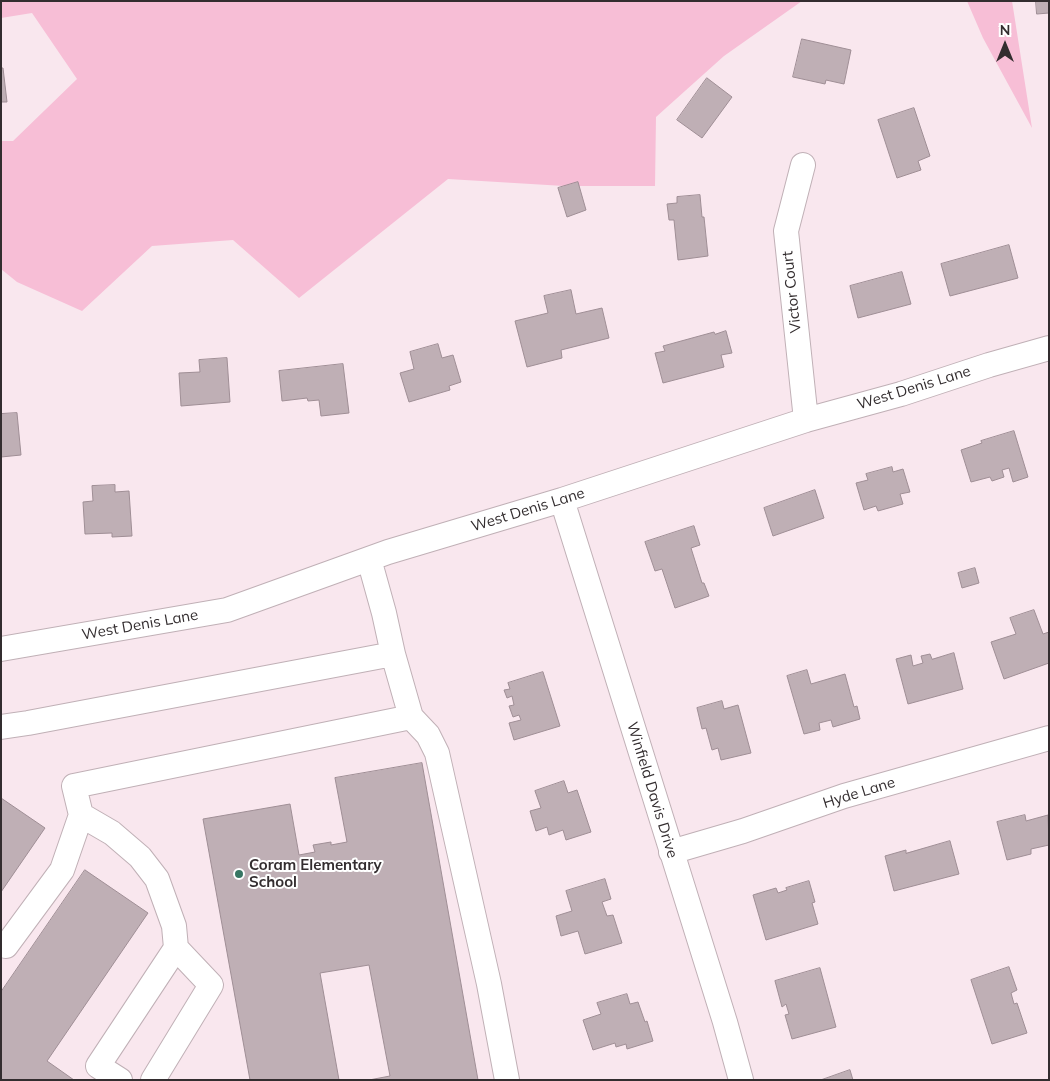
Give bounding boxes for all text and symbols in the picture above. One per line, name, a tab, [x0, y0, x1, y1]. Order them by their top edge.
north arrow	[980, 20, 1030, 70]
text: N	[1000, 21, 1010, 39]
street label: Victor Court	[779, 250, 805, 334]
street label: West Denis Lane	[855, 362, 973, 414]
street label: West Denis Lane	[469, 484, 587, 536]
street label: West Denis Lane	[80, 606, 200, 644]
street label: Winfield Davis Drive	[623, 720, 681, 860]
street label: Hyde Lane	[821, 773, 897, 813]
place label: Coram Elementary School	[249, 856, 382, 891]
marker: Coram Elementary School	[233, 868, 245, 880]

